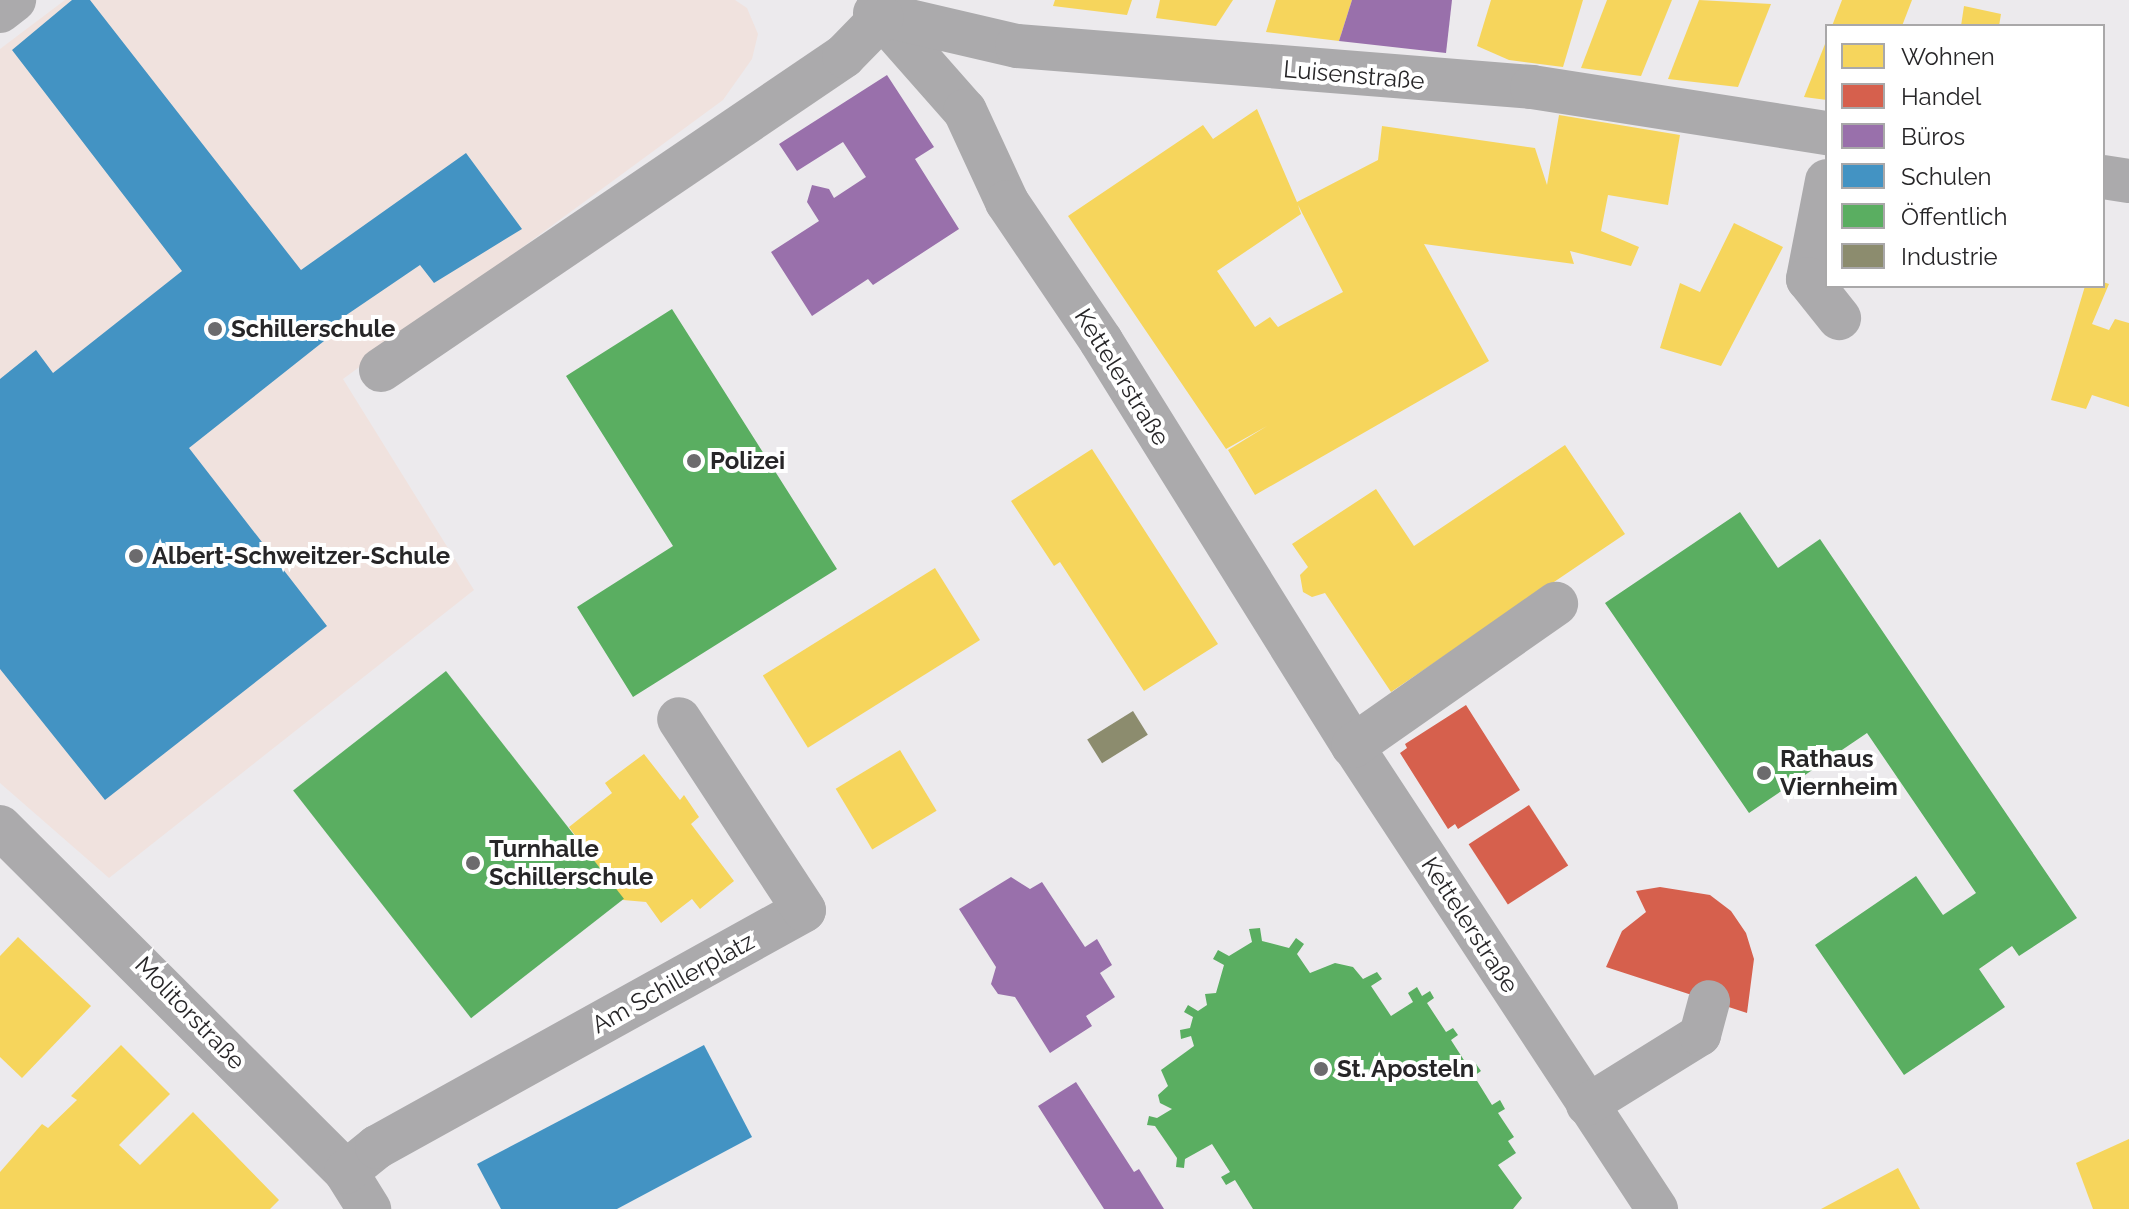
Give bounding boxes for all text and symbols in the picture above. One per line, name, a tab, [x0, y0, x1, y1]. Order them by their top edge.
legend	[1825, 24, 2105, 288]
text: Wohnen	[1901, 42, 1995, 71]
street label: Luisenstraße	[1282, 54, 1426, 96]
text: Handel	[1901, 82, 1981, 111]
text: Büros	[1901, 122, 1965, 151]
text: Schulen	[1901, 162, 1992, 191]
text: Öffentlich	[1901, 202, 2008, 231]
text: Industrie	[1901, 242, 1998, 271]
street label: Kettelerstraße	[1068, 303, 1176, 451]
place label: Schillerschule	[231, 315, 395, 343]
marker: Schillerschule	[206, 320, 224, 338]
place label: Polizei	[710, 447, 785, 475]
marker: Polizei	[685, 452, 703, 470]
place label: Albert-Schweitzer-Schule	[152, 542, 450, 570]
marker: Albert-Schweitzer-Schule	[127, 547, 145, 565]
place label: Rathaus Viernheim	[1780, 745, 1898, 801]
marker: Rathaus Viernheim	[1755, 764, 1773, 782]
place label: Turnhalle Schillerschule	[489, 835, 653, 891]
street label: Kettelerstraße	[1415, 852, 1525, 998]
marker: Turnhalle Schillerschule	[464, 854, 482, 872]
street label: Am Schillerplatz	[587, 927, 759, 1039]
street label: Molitorstraße	[129, 951, 251, 1075]
place label: St. Aposteln	[1337, 1055, 1475, 1083]
marker: St. Aposteln	[1312, 1060, 1330, 1078]

